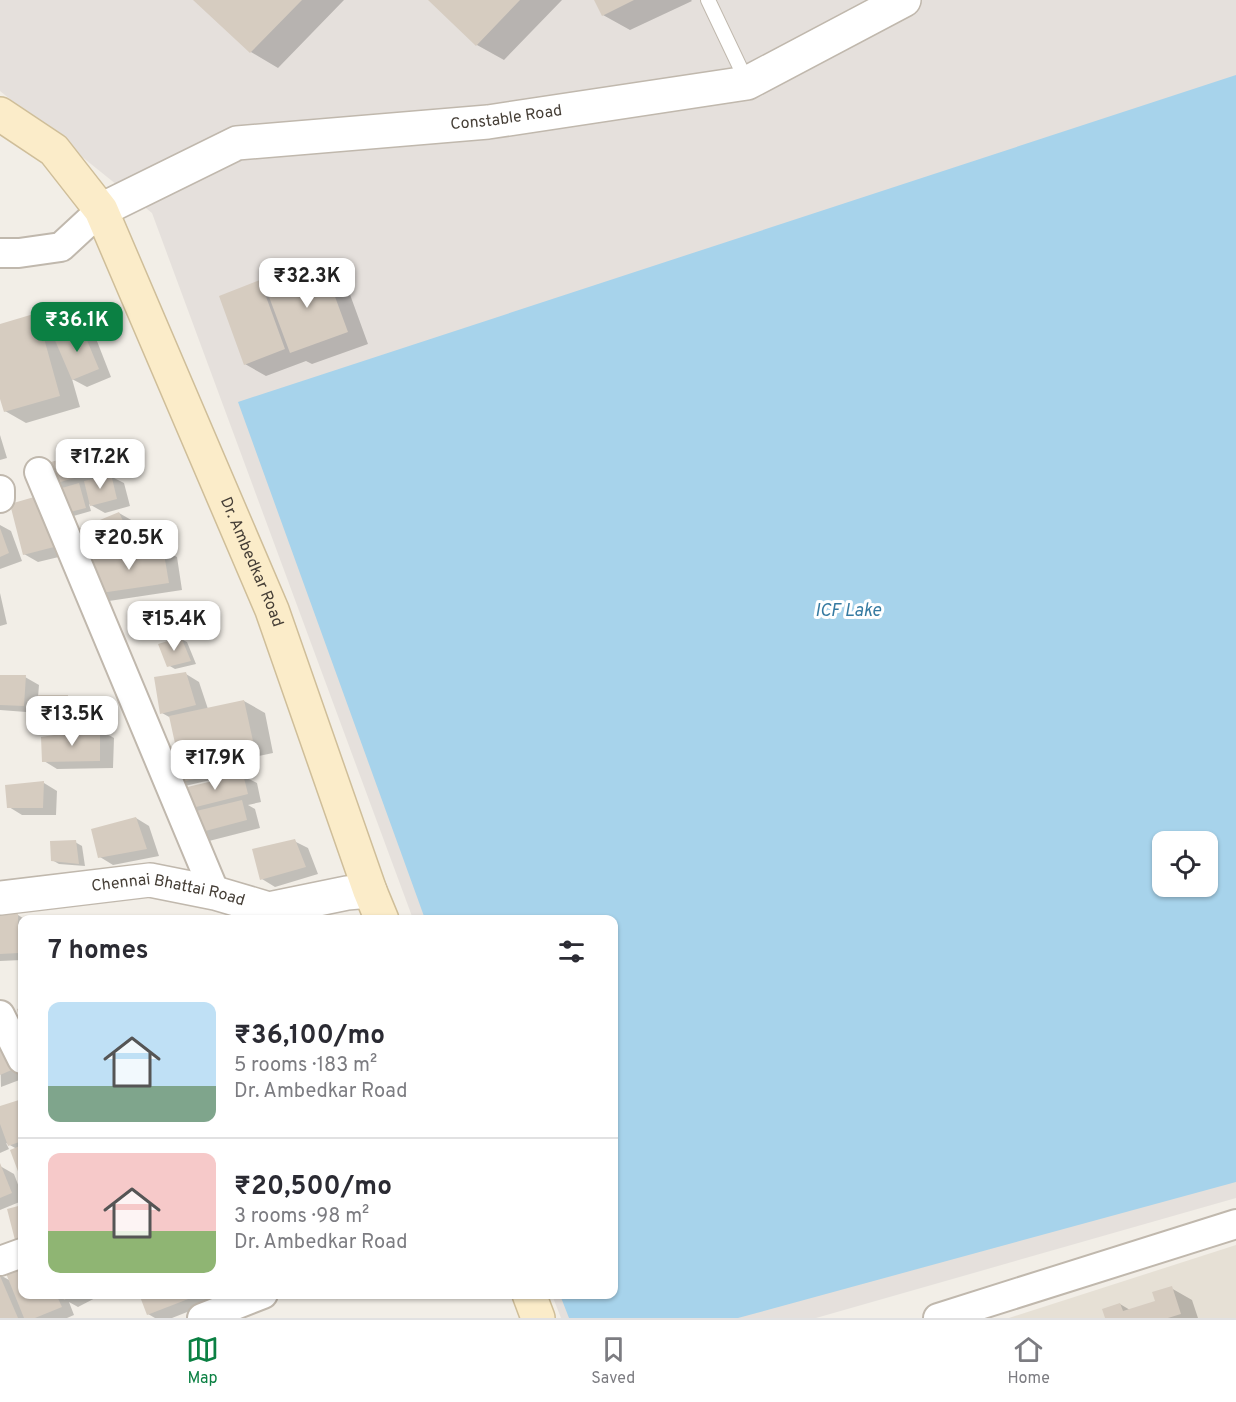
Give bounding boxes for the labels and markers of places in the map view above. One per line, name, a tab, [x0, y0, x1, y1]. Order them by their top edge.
pin: ₹32.3K	[258, 258, 356, 309]
pin: ₹36.1K	[28, 302, 126, 353]
pin: ₹17.2K	[51, 439, 149, 490]
pin: ₹20.5K	[80, 520, 178, 571]
pin: ₹15.4K	[125, 601, 223, 652]
pin: ₹13.5K	[23, 696, 121, 747]
pin: ₹17.9K	[166, 740, 264, 791]

